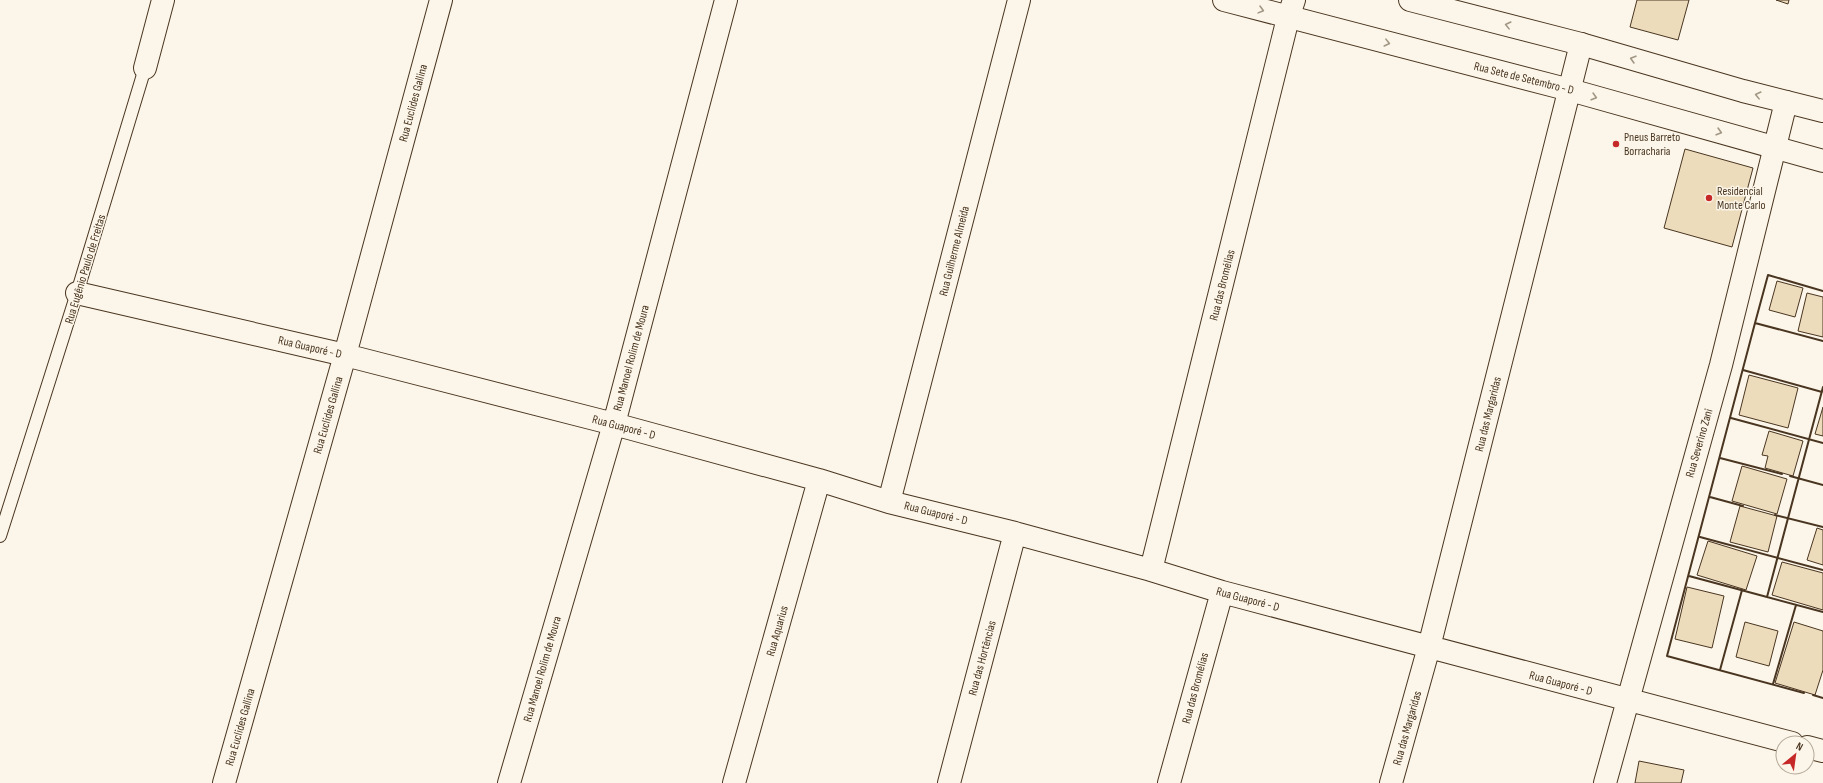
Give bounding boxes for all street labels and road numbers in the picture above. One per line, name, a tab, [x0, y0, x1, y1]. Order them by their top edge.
street label: Rua Sete de Setembro - D	[1472, 59, 1575, 98]
street label: Rua Euclides Gallina	[396, 62, 431, 144]
street label: Rua Guilherme Almeida	[936, 204, 973, 298]
street label: Rua Eugênio Paulo de Freitas	[62, 213, 109, 326]
street label: Rua das Bromélias	[1206, 248, 1239, 322]
street label: Rua Manoel Rolim de Moura	[610, 303, 653, 413]
street label: Rua Guaporé - D	[277, 333, 343, 362]
street label: Rua Euclides Gallina	[310, 374, 347, 456]
street label: Rua das Margaridas	[1472, 375, 1505, 453]
street label: Rua Severino Zani	[1683, 407, 1716, 479]
street label: Rua Guaporé - D	[591, 412, 657, 443]
street label: Rua Guaporé - D	[903, 498, 969, 529]
street label: Rua Guaporé - D	[1215, 584, 1281, 615]
street label: Rua Aquarius	[763, 604, 792, 658]
street label: Rua Manoel Rolim de Moura	[520, 614, 565, 724]
street label: Rua das Hortências	[965, 619, 1000, 697]
street label: Rua das Bromélias	[1179, 651, 1212, 725]
street label: Rua Guaporé - D	[1528, 668, 1594, 699]
street label: Rua Euclides Gallina	[222, 686, 259, 768]
street label: Rua das Margaridas	[1390, 689, 1425, 767]

